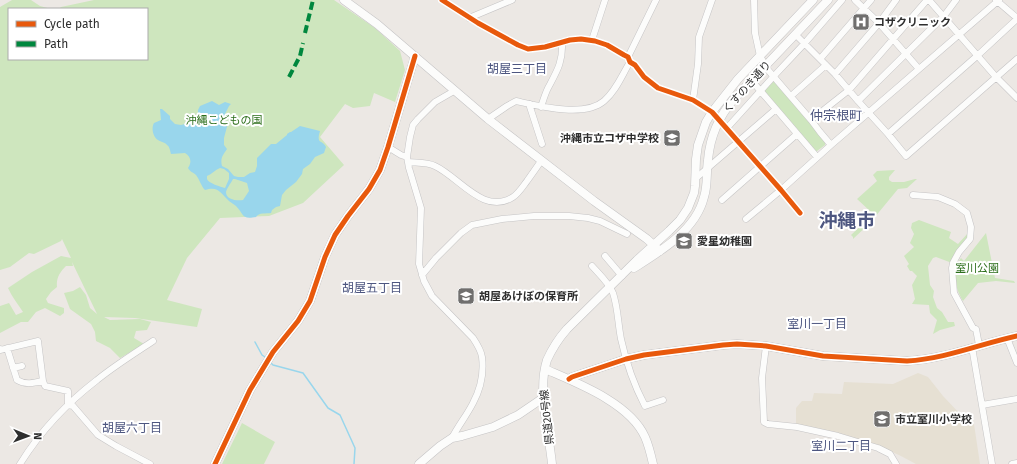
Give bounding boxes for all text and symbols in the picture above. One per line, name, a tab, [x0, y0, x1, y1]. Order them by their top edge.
legend	[8, 8, 148, 60]
hospital icon: コザクリニック	[851, 12, 871, 32]
place label: コザクリニック	[874, 16, 951, 29]
text: Cycle path	[44, 17, 100, 31]
text: Path	[44, 37, 68, 51]
street label: くすのき通り	[720, 58, 774, 116]
district label: 胡屋三丁目	[487, 62, 547, 76]
district label: 仲宗根町	[810, 108, 862, 123]
park label: 沖縄こどもの国	[186, 114, 263, 127]
school or university icon: 沖縄市立コザ中学校	[662, 128, 682, 148]
place label: 沖縄市立コザ中学校	[560, 132, 659, 145]
district label: 沖縄市	[818, 209, 876, 232]
school or university icon: 愛星幼稚園	[674, 231, 694, 251]
place label: 愛星幼稚園	[697, 235, 752, 248]
park label: 室川公園	[955, 262, 999, 275]
district label: 胡屋五丁目	[342, 281, 402, 295]
school or university icon: 胡屋あけぼの保育所	[456, 286, 476, 306]
place label: 胡屋あけぼの保育所	[479, 290, 578, 303]
district label: 室川一丁目	[787, 317, 847, 331]
street label: 県道20号線	[538, 389, 556, 445]
school or university icon: 市立室川小学校	[872, 409, 892, 429]
place label: 市立室川小学校	[895, 413, 972, 426]
north arrow	[8, 416, 48, 456]
district label: 胡屋六丁目	[102, 421, 162, 435]
text: N	[31, 432, 44, 440]
district label: 室川二丁目	[811, 439, 871, 453]

